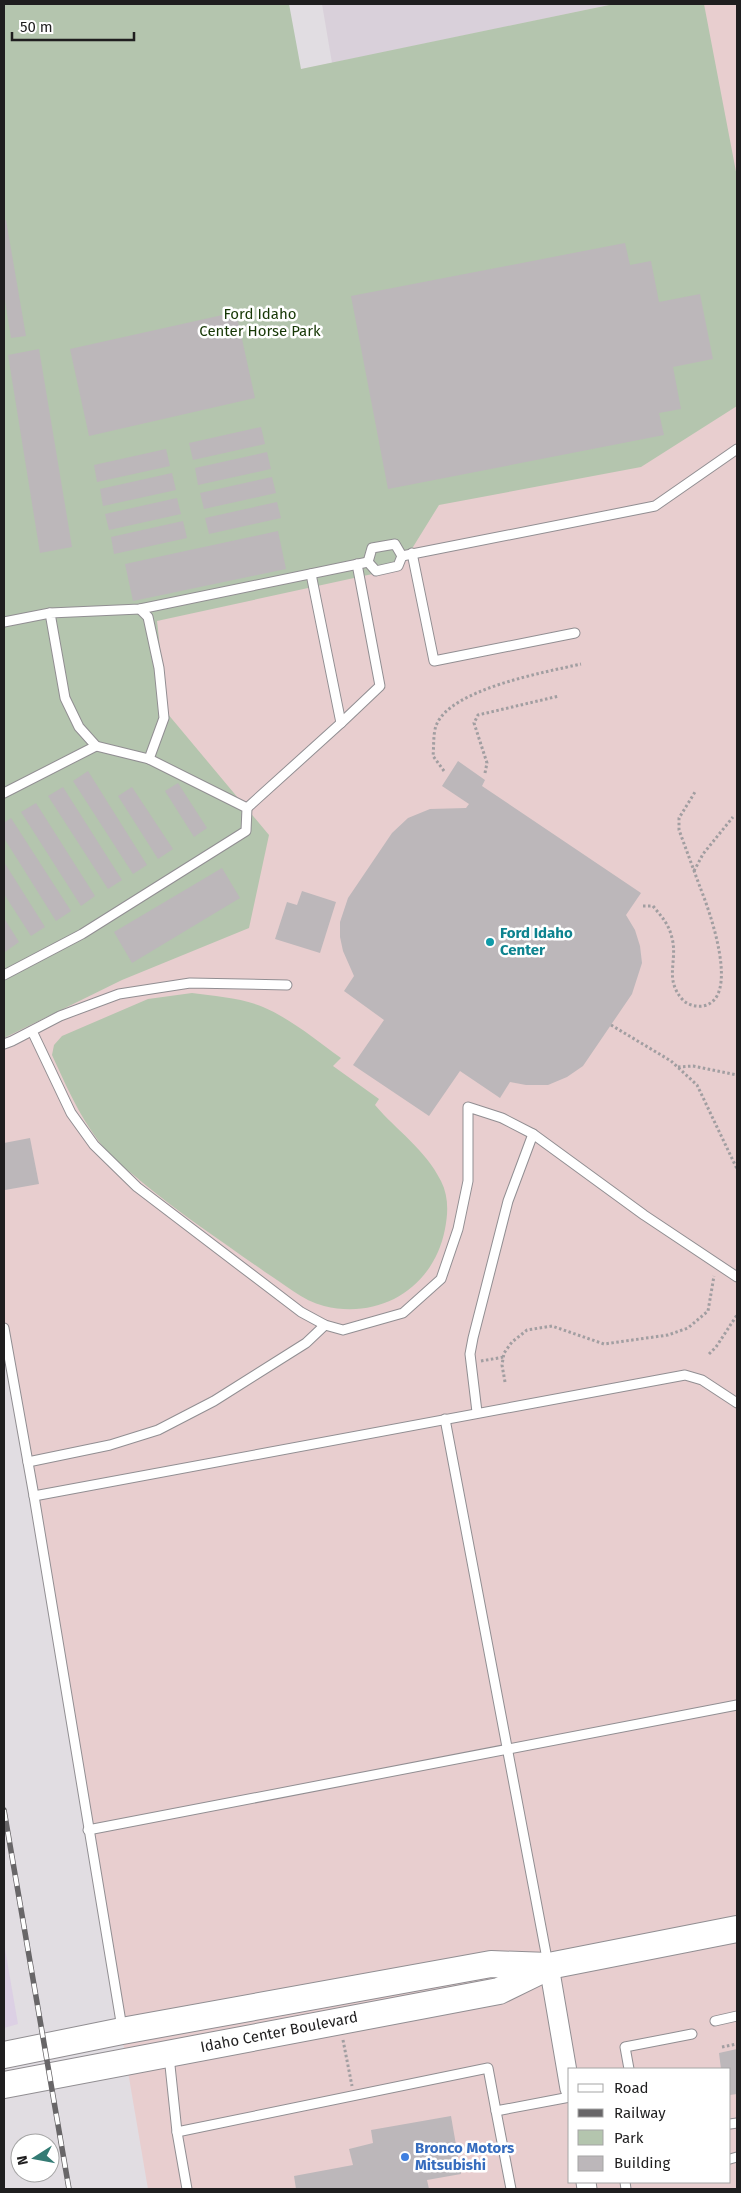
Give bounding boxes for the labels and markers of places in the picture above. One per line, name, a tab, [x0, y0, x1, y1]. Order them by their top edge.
place label: Ford Idaho Center	[500, 924, 573, 959]
marker: Ford Idaho Center	[484, 936, 496, 948]
place label: Bronco Motors Mitsubishi	[415, 2139, 514, 2174]
marker: Bronco Motors Mitsubishi	[399, 2151, 411, 2163]

